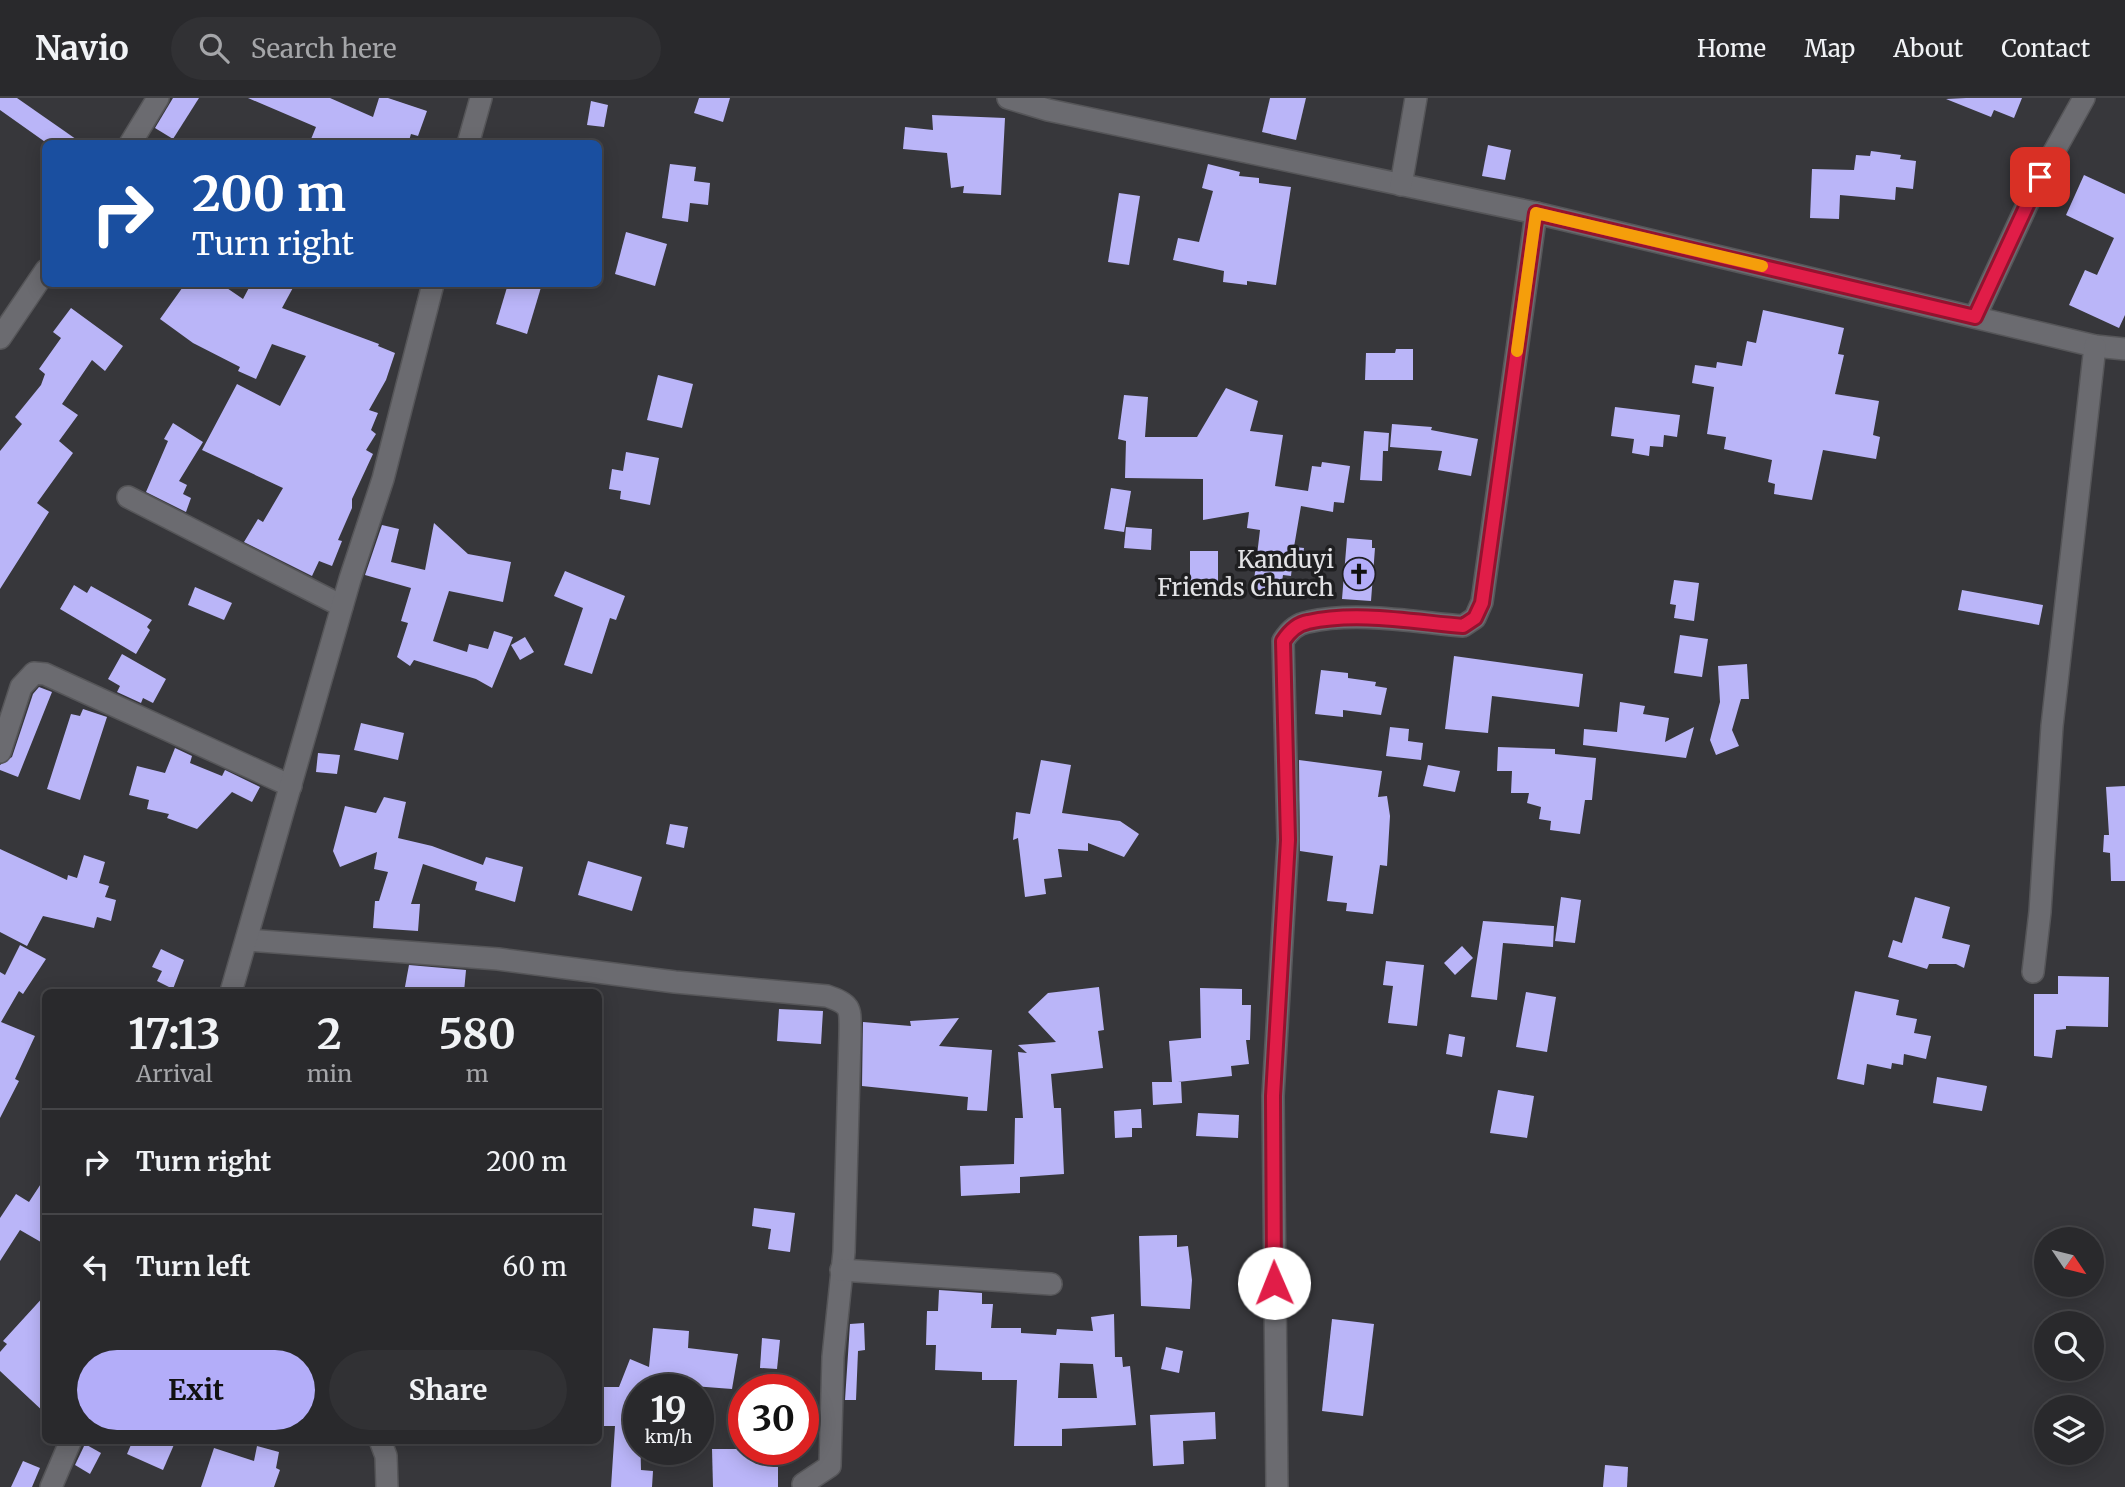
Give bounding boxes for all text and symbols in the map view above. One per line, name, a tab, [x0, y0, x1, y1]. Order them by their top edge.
search box	[171, 17, 661, 80]
text: Navio	[35, 28, 129, 69]
icon: search	[195, 29, 233, 67]
text: Search here	[251, 32, 396, 65]
text: Home	[1697, 33, 1766, 64]
text: Map	[1804, 33, 1855, 64]
text: About	[1893, 33, 1963, 64]
text: Contact	[2001, 33, 2090, 64]
pin	[2010, 147, 2070, 207]
icon: arrive	[2021, 158, 2059, 196]
text: 200 m	[192, 163, 346, 224]
icon: right	[77, 168, 168, 259]
text: Turn right	[192, 224, 354, 264]
place label: Kanduyi Friends Church	[1157, 544, 1334, 603]
church icon: Kanduyi Friends Church	[1340, 555, 1378, 593]
text: 17:13	[128, 1008, 221, 1060]
text: 2	[317, 1008, 342, 1060]
text: 580	[438, 1008, 516, 1060]
text: Arrival	[136, 1059, 213, 1088]
text: min	[307, 1059, 352, 1088]
text: m	[466, 1059, 489, 1088]
icon: right	[77, 1143, 115, 1181]
text: Turn right	[136, 1145, 271, 1178]
text: 200 m	[486, 1145, 567, 1178]
north arrow	[2034, 1227, 2104, 1297]
map controls	[2034, 1227, 2104, 1465]
position arrow	[1237, 1246, 1311, 1320]
icon: left	[77, 1248, 115, 1286]
text: Turn left	[136, 1250, 250, 1283]
text: 60 m	[503, 1250, 567, 1283]
button: search	[2034, 1311, 2104, 1381]
button: Exit	[77, 1350, 315, 1430]
button: Share	[329, 1350, 567, 1430]
speed limit sign: 30	[728, 1374, 819, 1465]
text: 19	[650, 1388, 687, 1432]
button: layers	[2034, 1395, 2104, 1465]
text: km/h	[645, 1425, 692, 1448]

